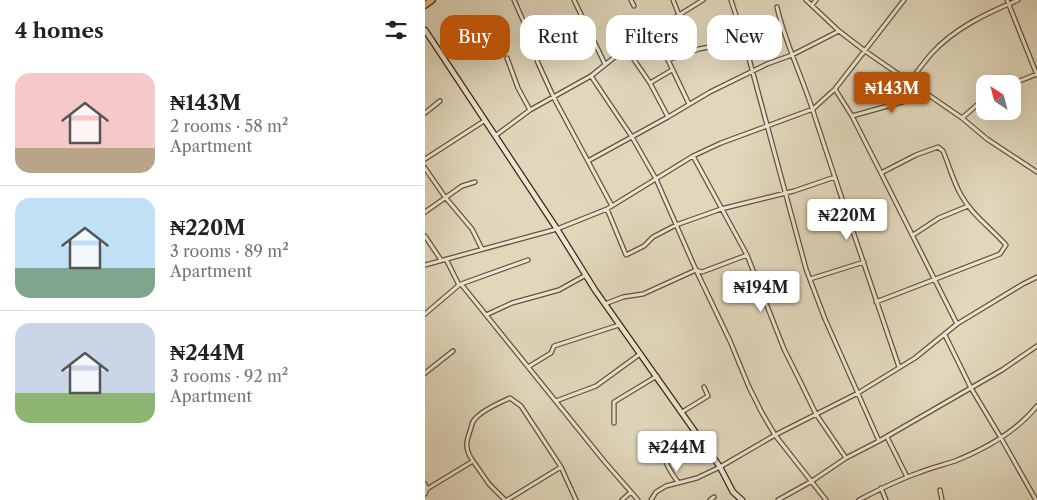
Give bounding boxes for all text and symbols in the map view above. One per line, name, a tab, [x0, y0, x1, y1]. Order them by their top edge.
chip: Buy	[440, 15, 510, 60]
chip: Rent	[520, 15, 596, 60]
chip: Filters	[606, 15, 697, 60]
chip: New	[707, 15, 782, 60]
icon: filters	[382, 16, 410, 44]
text: 4 homes	[15, 18, 104, 43]
pin: ₦143M	[857, 72, 927, 114]
north arrow	[976, 75, 1021, 120]
map controls	[976, 75, 1021, 120]
text: ₦143M	[865, 78, 919, 98]
text: ₦143M	[170, 90, 241, 115]
icon: home	[55, 93, 115, 153]
text: 2 rooms · 58 m²	[170, 116, 288, 136]
text: Apartment	[170, 136, 252, 156]
pin: ₦220M	[812, 198, 882, 241]
text: ₦220M	[818, 205, 876, 225]
text: ₦220M	[170, 215, 246, 240]
icon: home	[55, 218, 115, 278]
text: 3 rooms · 89 m²	[170, 241, 289, 261]
text: Apartment	[170, 261, 252, 281]
pin: ₦194M	[726, 270, 796, 313]
text: ₦194M	[734, 277, 788, 297]
text: ₦244M	[170, 340, 245, 365]
icon: home	[55, 343, 115, 403]
text: 3 rooms · 92 m²	[170, 366, 288, 386]
text: Apartment	[170, 386, 252, 406]
pin: ₦244M	[642, 430, 712, 473]
text: ₦244M	[649, 437, 705, 457]

